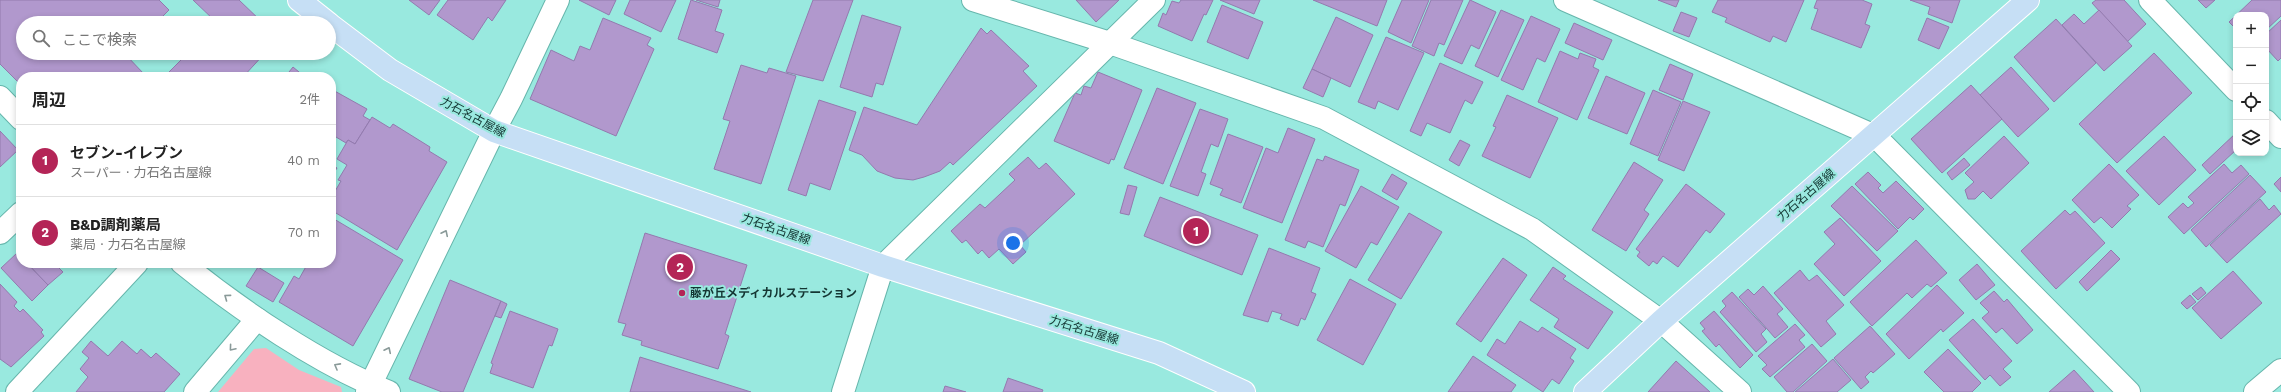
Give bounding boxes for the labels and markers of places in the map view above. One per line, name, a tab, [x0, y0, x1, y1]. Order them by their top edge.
pin: 1	[1183, 216, 1209, 246]
pin: 2	[667, 252, 693, 282]
place label: 藤が丘メディカルステーション	[690, 286, 857, 300]
marker: 藤が丘メディカルステーション	[677, 288, 687, 298]

